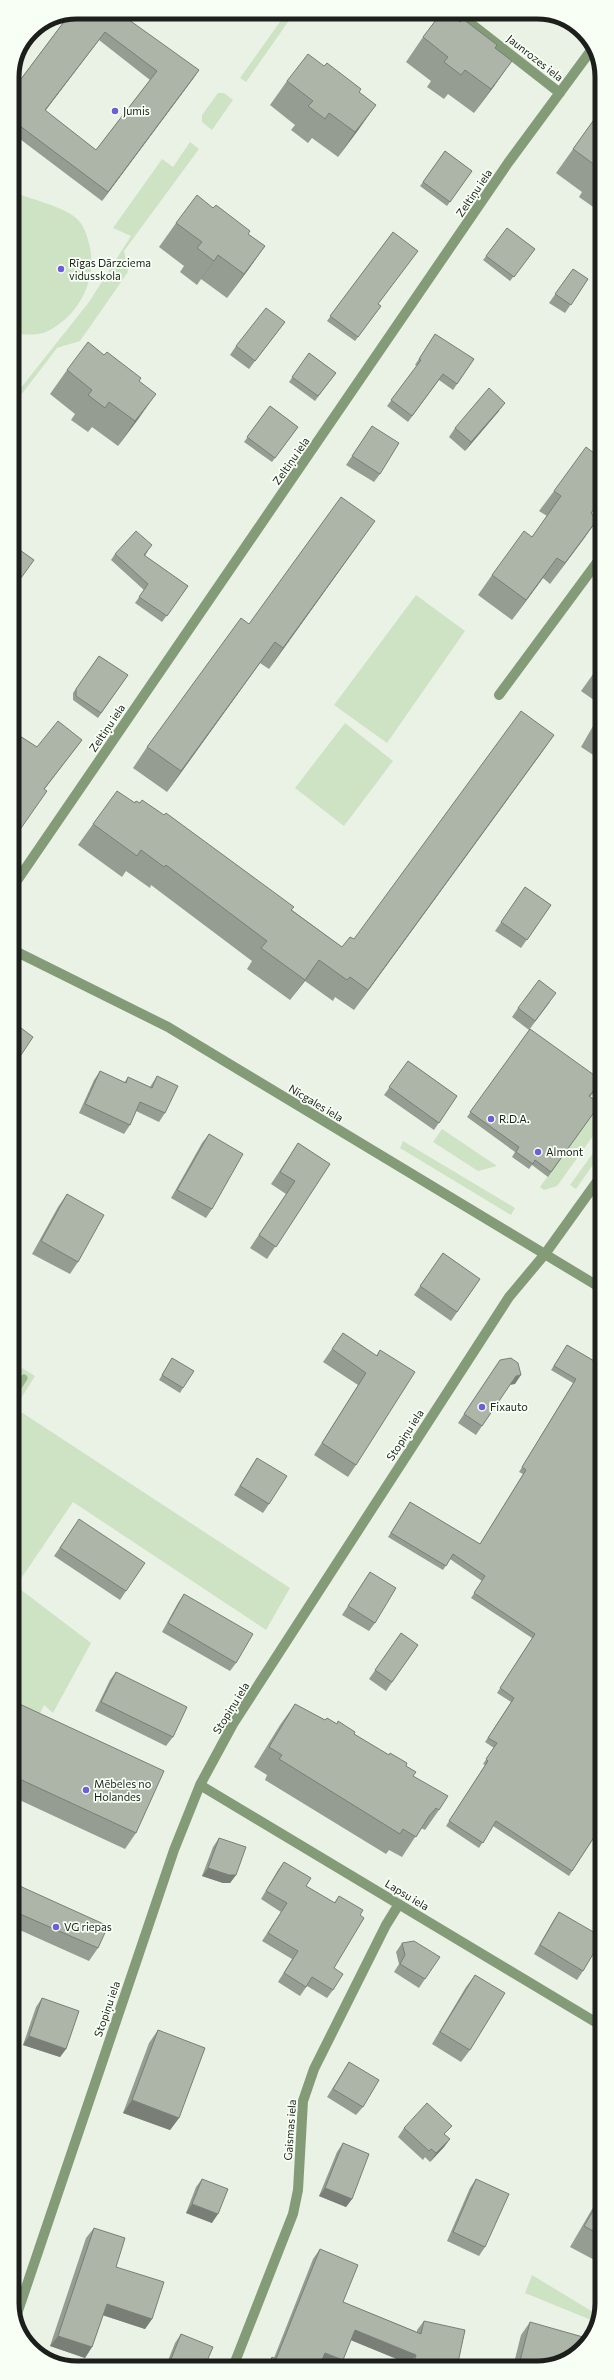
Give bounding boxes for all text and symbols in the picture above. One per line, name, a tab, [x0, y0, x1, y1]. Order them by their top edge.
street label: Jaunrozes iela	[504, 32, 566, 84]
place label: Jumis	[123, 104, 150, 118]
marker: Jumis	[110, 106, 120, 116]
street label: Zeltiņu iela	[453, 166, 496, 220]
place label: Rīgas Dārzciema vidusskola	[69, 256, 151, 282]
marker: Rīgas Dārzciema vidusskola	[56, 264, 66, 274]
street label: Zeltiņu iela	[269, 434, 313, 488]
street label: Zeltiņu iela	[86, 701, 129, 755]
street label: Nīcgales iela	[287, 1081, 346, 1124]
place label: R.D.A.	[499, 1112, 530, 1125]
marker: R.D.A.	[486, 1114, 496, 1124]
place label: Almont	[546, 1145, 584, 1158]
marker: Almont	[533, 1147, 543, 1157]
place label: Fixauto	[490, 1400, 528, 1413]
marker: Fixauto	[477, 1402, 487, 1412]
street label: Stopiņu iela	[383, 1407, 428, 1464]
street label: Stopiņu iela	[210, 1680, 253, 1737]
place label: Mēbeles no Holandes	[94, 1777, 152, 1803]
marker: Mēbeles no Holandes	[81, 1785, 91, 1795]
street label: Lapsu iela	[383, 1876, 432, 1913]
place label: VG riepas	[64, 1920, 112, 1933]
marker: VG riepas	[51, 1922, 61, 1932]
street label: Stopiņu iela	[91, 1979, 124, 2039]
street label: Gaismas iela	[281, 2099, 298, 2161]

